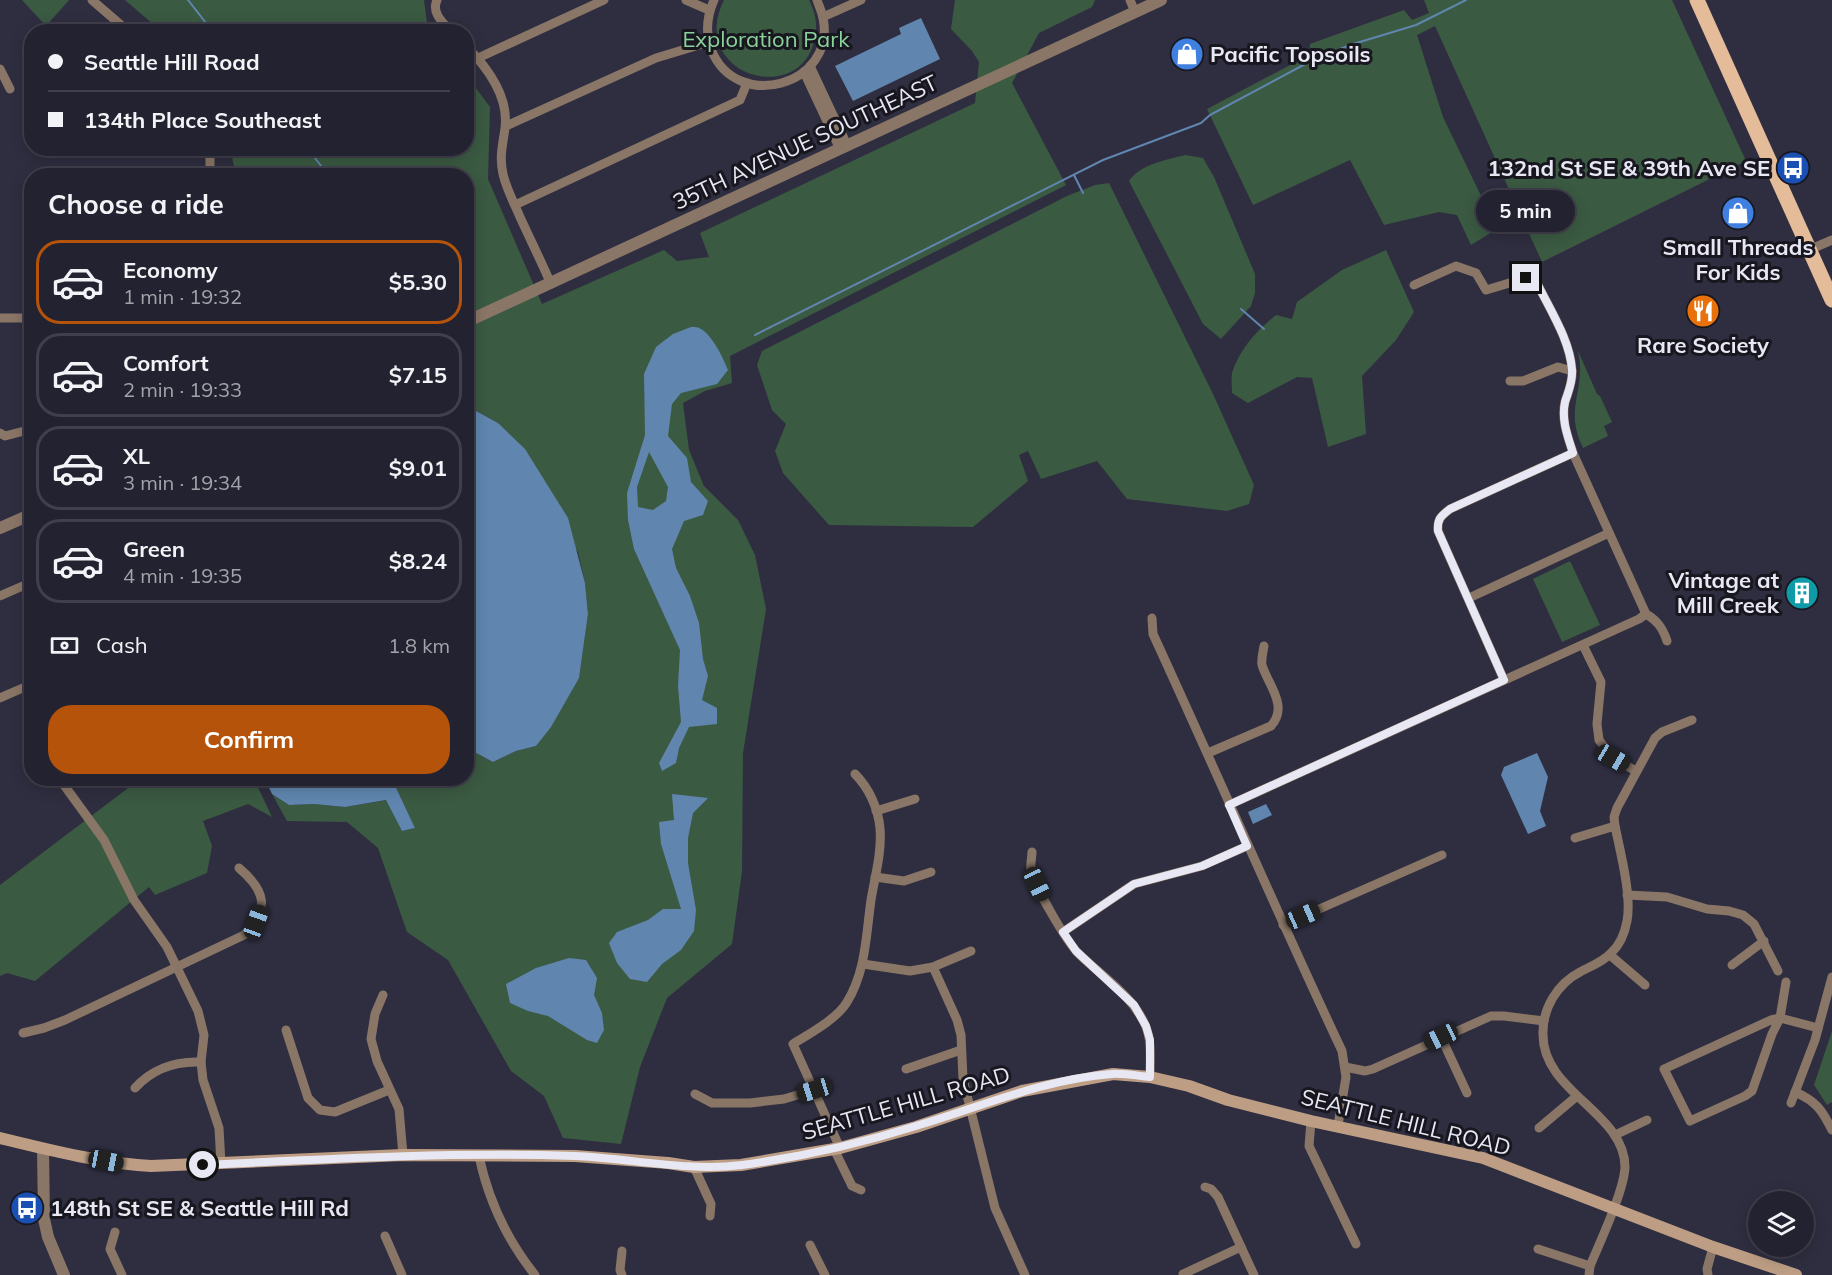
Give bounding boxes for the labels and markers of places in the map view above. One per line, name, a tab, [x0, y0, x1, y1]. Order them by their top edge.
shop icon: Pacific Topsoils	[1169, 36, 1205, 72]
place label: Pacific Topsoils	[1210, 40, 1371, 68]
bus stop icon: 132nd St SE & 39th Ave SE	[1775, 150, 1811, 186]
place label: 132nd St SE & 39th Ave SE	[1488, 154, 1770, 182]
shop icon: Small Threads For Kids	[1720, 195, 1756, 231]
place label: Small Threads For Kids	[1663, 233, 1813, 286]
restaurant icon: Rare Society	[1685, 293, 1721, 329]
place label: Rare Society	[1637, 331, 1769, 359]
place label: Vintage at Mill Creek	[1667, 566, 1780, 619]
building icon: Vintage at Mill Creek	[1784, 575, 1820, 611]
bus stop icon: 148th St SE & Seattle Hill Rd	[9, 1190, 45, 1226]
place label: 148th St SE & Seattle Hill Rd	[50, 1194, 349, 1222]

